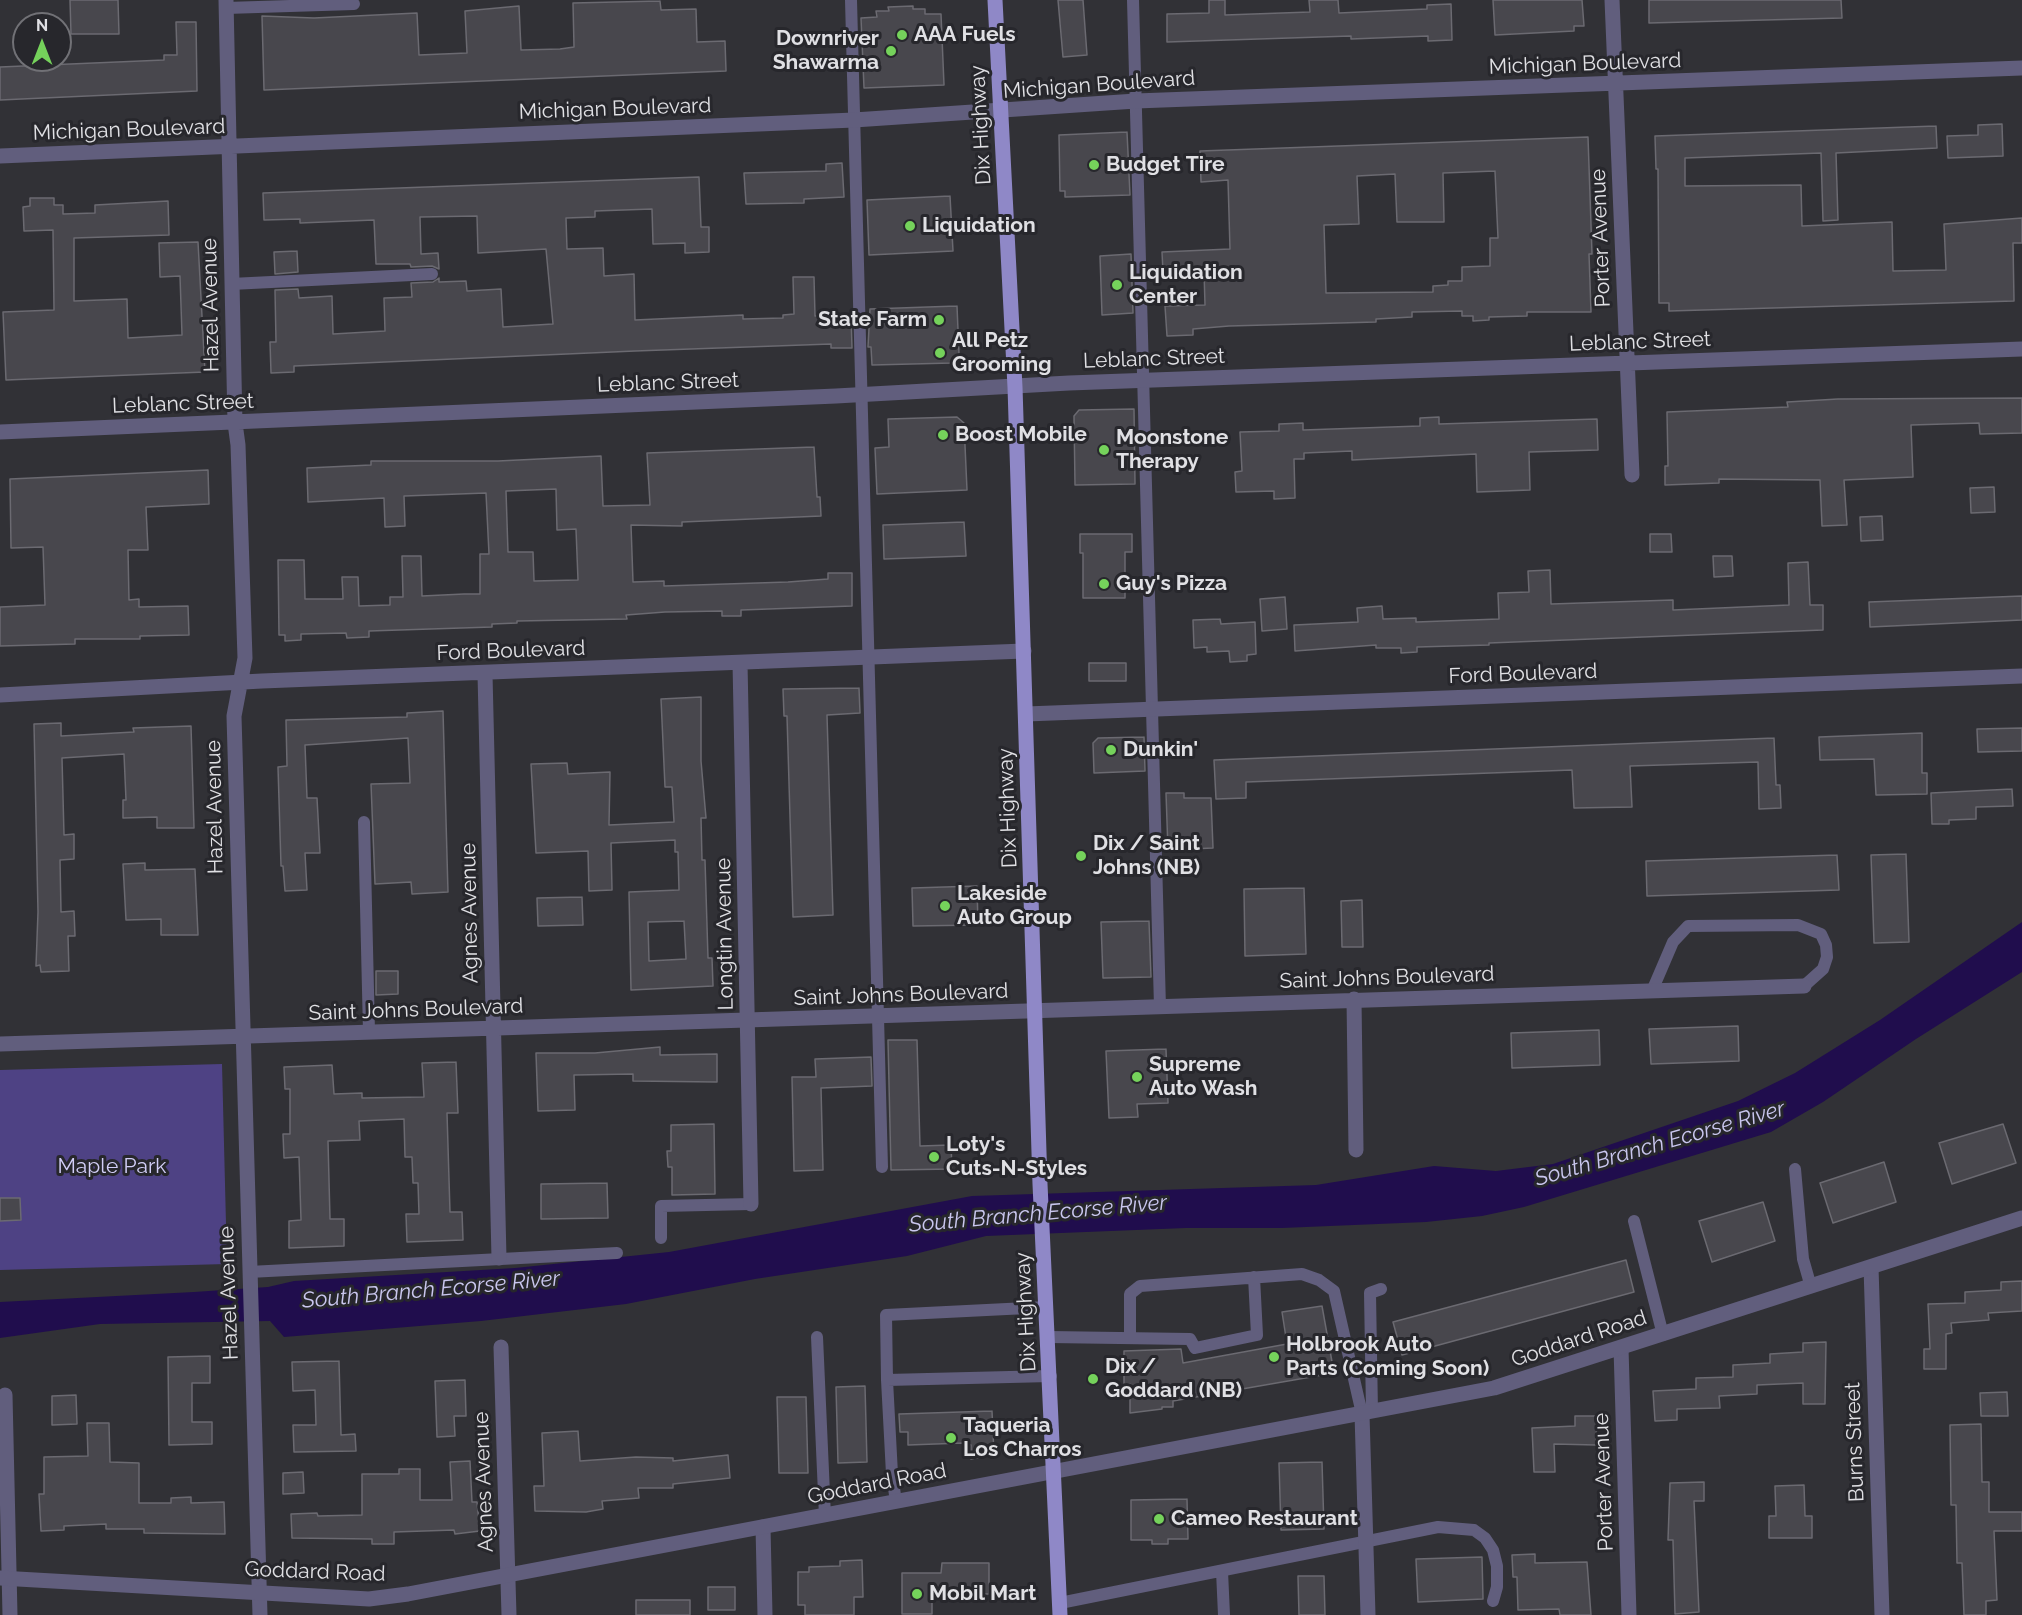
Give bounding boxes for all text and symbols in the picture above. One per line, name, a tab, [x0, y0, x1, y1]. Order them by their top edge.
north arrow	[12, 12, 72, 72]
text: N	[36, 16, 48, 35]
place label: AAA Fuels	[914, 22, 1016, 48]
place label: Downriver Shawarma	[773, 26, 879, 76]
marker: AAA Fuels	[895, 28, 909, 42]
marker: Downriver Shawarma	[884, 44, 898, 58]
street label: Michigan Boulevard	[1488, 48, 1682, 80]
street label: Dix Highway	[965, 64, 997, 186]
street label: Michigan Boulevard	[1002, 66, 1196, 104]
street label: Michigan Boulevard	[518, 93, 712, 125]
street label: Michigan Boulevard	[32, 114, 226, 146]
place label: Budget Tire	[1106, 152, 1225, 178]
marker: Budget Tire	[1087, 158, 1101, 172]
street label: Porter Avenue	[1586, 168, 1616, 308]
place label: Liquidation	[922, 213, 1036, 239]
marker: Liquidation	[903, 219, 917, 233]
street label: Hazel Avenue	[197, 238, 225, 372]
place label: Liquidation Center	[1129, 260, 1243, 310]
marker: Liquidation Center	[1110, 278, 1124, 292]
place label: State Farm	[818, 307, 927, 333]
marker: State Farm	[932, 313, 946, 327]
street label: Leblanc Street	[1569, 327, 1711, 357]
place label: All Petz Grooming	[952, 328, 1052, 378]
street label: Leblanc Street	[1083, 344, 1225, 374]
marker: All Petz Grooming	[933, 346, 947, 360]
street label: Leblanc Street	[597, 368, 739, 398]
street label: Leblanc Street	[112, 389, 254, 419]
place label: Boost Mobile	[955, 422, 1087, 448]
place label: Moonstone Therapy	[1116, 425, 1228, 475]
marker: Boost Mobile	[936, 428, 950, 442]
marker: Moonstone Therapy	[1097, 443, 1111, 457]
place label: Guy's Pizza	[1116, 571, 1227, 597]
marker: Guy's Pizza	[1097, 577, 1111, 591]
street label: Ford Boulevard	[436, 636, 586, 666]
street label: Ford Boulevard	[1448, 659, 1598, 689]
place label: Dunkin'	[1123, 737, 1198, 763]
street label: Hazel Avenue	[201, 740, 229, 874]
marker: Dunkin'	[1104, 743, 1118, 757]
street label: Dix Highway	[993, 748, 1023, 868]
place label: Dix / Saint Johns (NB)	[1093, 831, 1200, 881]
street label: Agnes Avenue	[456, 842, 484, 984]
marker: Dix / Saint Johns (NB)	[1074, 849, 1088, 863]
street label: Longtin Avenue	[711, 857, 739, 1011]
place label: Lakeside Auto Group	[957, 881, 1072, 931]
marker: Lakeside Auto Group	[938, 899, 952, 913]
street label: Saint Johns Boulevard	[1279, 962, 1495, 994]
street label: Saint Johns Boulevard	[793, 979, 1009, 1011]
street label: Saint Johns Boulevard	[308, 994, 524, 1026]
place label: Supreme Auto Wash	[1149, 1052, 1258, 1102]
marker: Supreme Auto Wash	[1130, 1070, 1144, 1084]
water label: South Branch Ecorse River	[1532, 1096, 1788, 1192]
place label: Loty's Cuts-N-Styles	[946, 1132, 1087, 1182]
marker: Loty's Cuts-N-Styles	[927, 1150, 941, 1164]
park label: Maple Park	[58, 1154, 166, 1180]
water label: South Branch Ecorse River	[908, 1190, 1168, 1238]
street label: Hazel Avenue	[214, 1226, 244, 1360]
street label: Dix Highway	[1010, 1251, 1042, 1373]
water label: South Branch Ecorse River	[301, 1266, 561, 1314]
street label: Goddard Road	[1508, 1305, 1650, 1373]
place label: Holbrook Auto Parts (Coming Soon)	[1286, 1332, 1489, 1382]
marker: Holbrook Auto Parts (Coming Soon)	[1267, 1350, 1281, 1364]
place label: Dix / Goddard (NB)	[1105, 1354, 1242, 1404]
marker: Dix / Goddard (NB)	[1086, 1372, 1100, 1386]
street label: Burns Street	[1840, 1382, 1870, 1502]
street label: Agnes Avenue	[469, 1411, 499, 1553]
street label: Porter Avenue	[1589, 1412, 1619, 1552]
place label: Taqueria Los Charros	[963, 1413, 1082, 1463]
marker: Taqueria Los Charros	[944, 1431, 958, 1445]
street label: Goddard Road	[805, 1458, 949, 1510]
place label: Cameo Restaurant	[1171, 1506, 1358, 1532]
marker: Cameo Restaurant	[1152, 1512, 1166, 1526]
street label: Goddard Road	[244, 1557, 386, 1587]
place label: Mobil Mart	[929, 1581, 1036, 1607]
marker: Mobil Mart	[910, 1587, 924, 1601]

